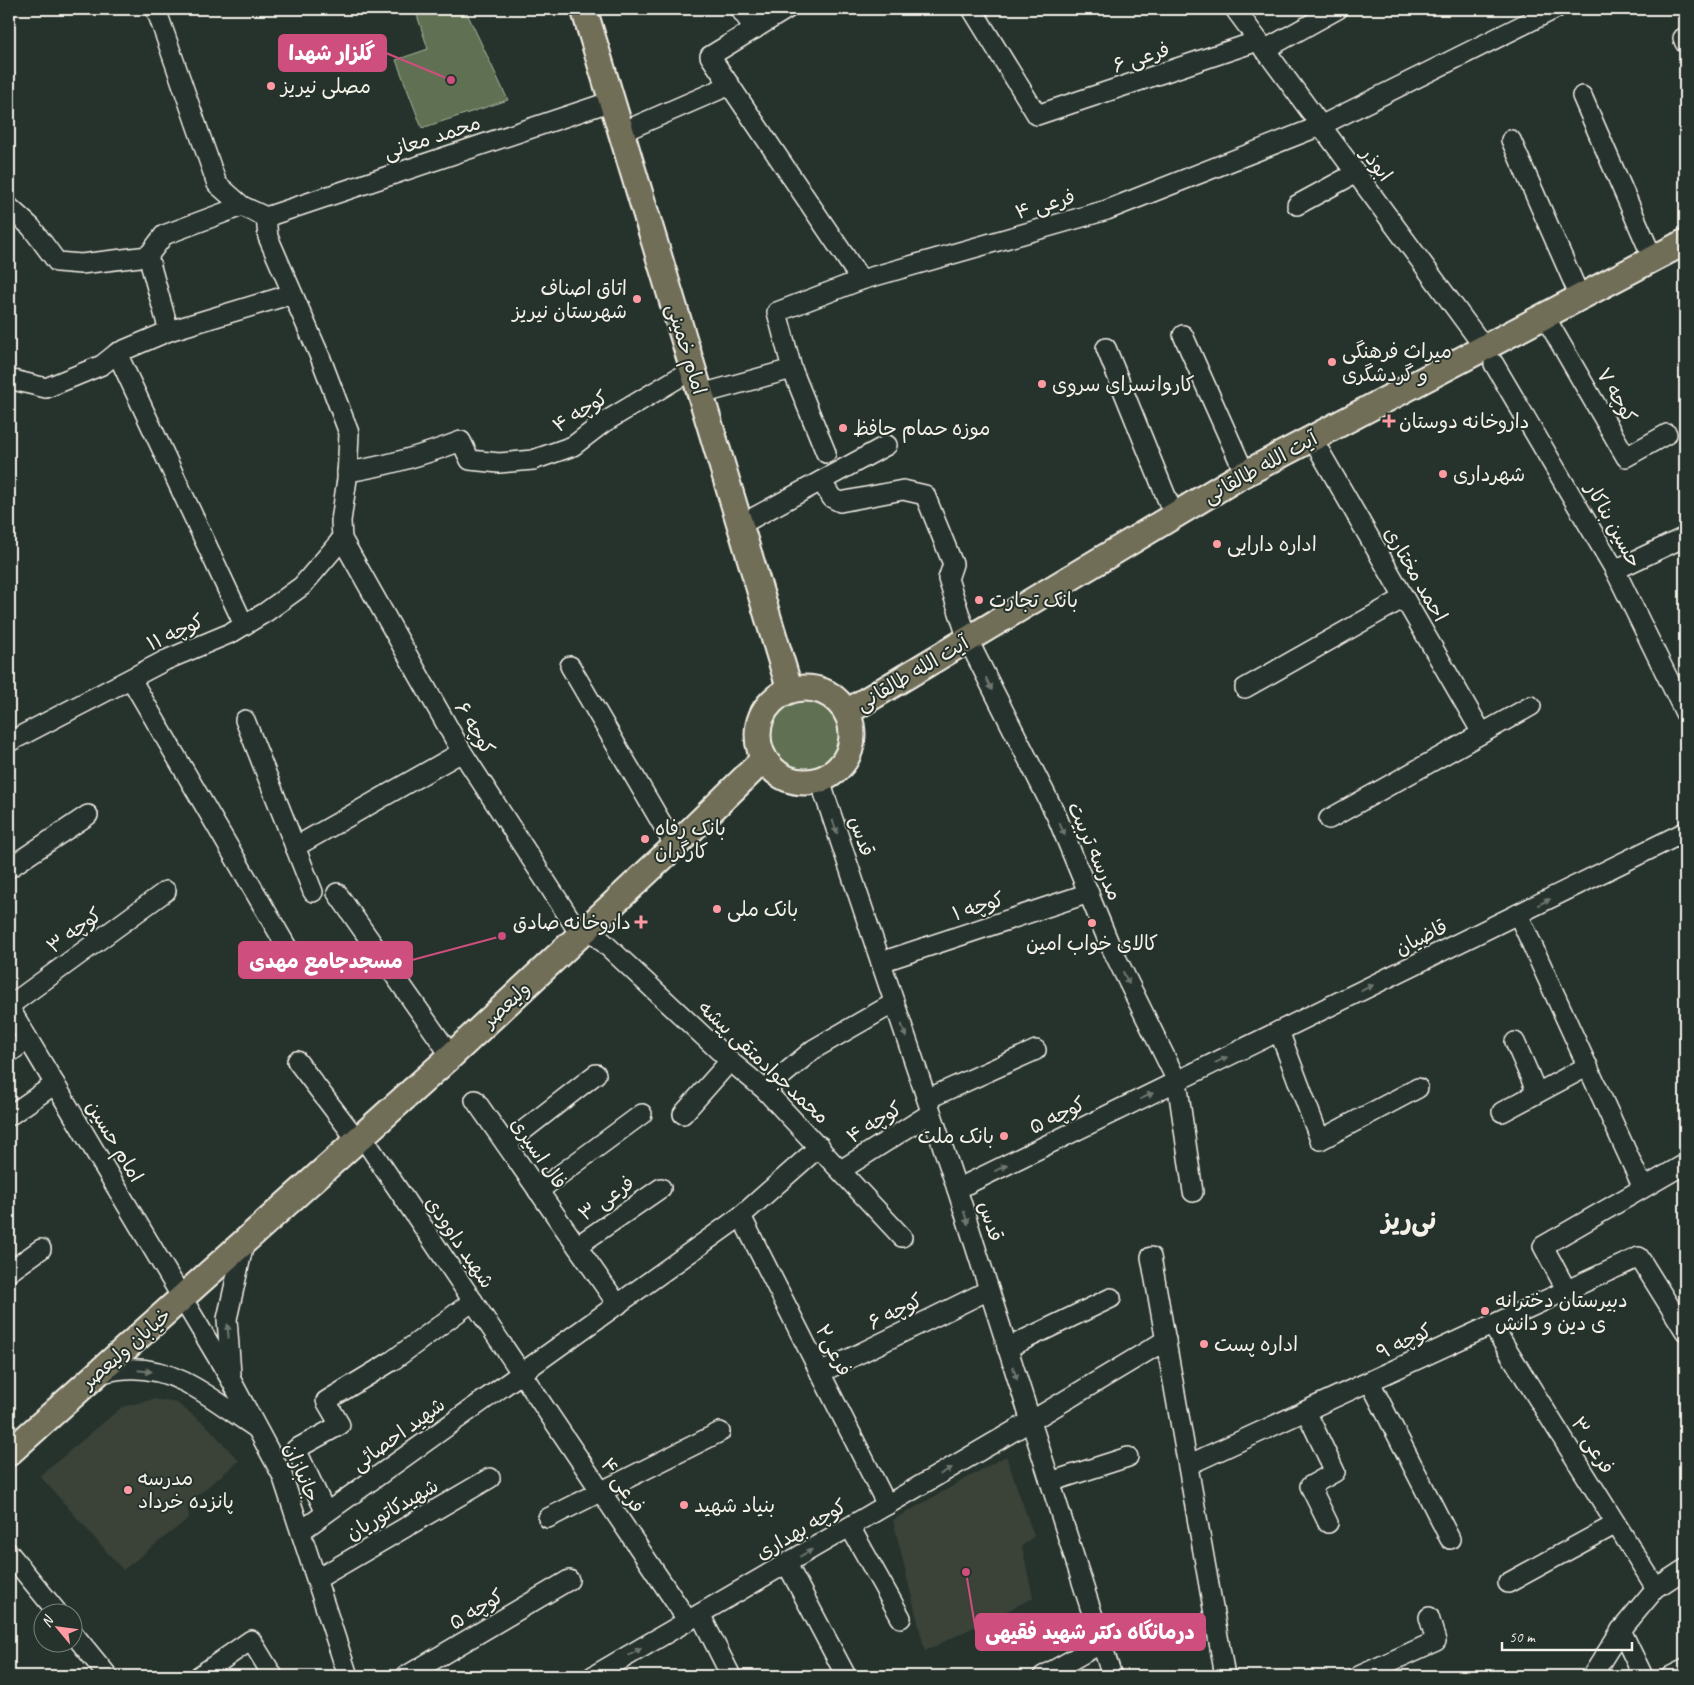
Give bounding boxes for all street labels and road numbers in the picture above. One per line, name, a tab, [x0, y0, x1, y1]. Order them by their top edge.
street label: فرعی ۶	[1110, 37, 1173, 78]
street label: محمد معانی	[380, 110, 484, 165]
street label: ابوذر	[1354, 140, 1398, 187]
street label: فرعی ۴	[1012, 184, 1078, 225]
street label: امام خمینی	[659, 301, 712, 398]
street label: کوچه ۷	[1591, 363, 1642, 427]
street label: کوچه ۴	[548, 385, 613, 438]
street label: آیت الله طالقانی	[1199, 425, 1323, 509]
street label: حسین بناکار	[1579, 477, 1647, 572]
street label: احمد مختاری	[1378, 522, 1453, 626]
street label: کوچه ۱۱	[143, 608, 208, 656]
street label: آیت الله طالقانی	[852, 630, 974, 717]
street label: ۶ کوچه	[449, 697, 500, 759]
street label: مدرسه تربیت	[1062, 798, 1127, 904]
street label: قدس	[843, 813, 880, 860]
street label: کوچه ۱	[949, 886, 1007, 927]
street label: کوچه ۳	[42, 902, 107, 959]
street label: قاضیان	[1391, 914, 1452, 961]
street label: ولیعصر	[476, 976, 535, 1034]
street label: محمدجوادمتقی پیشه	[693, 995, 834, 1129]
street label: کوچه ۵	[1025, 1091, 1089, 1140]
street label: امام حسین	[79, 1096, 149, 1188]
street label: کوچه ۴	[842, 1096, 907, 1149]
street label: فال اسیری	[505, 1112, 572, 1194]
street label: فرعی ۳	[574, 1170, 639, 1227]
street label: شهید داوودی	[420, 1191, 500, 1293]
street label: قدس	[972, 1198, 1009, 1245]
street label: کوچه ۶	[864, 1288, 927, 1335]
street label: خیابان ولیعصر	[75, 1303, 176, 1395]
street label: کوچه ۹	[1373, 1318, 1436, 1365]
street label: فرعی۲	[810, 1320, 857, 1380]
street label: شهید احصائی	[347, 1392, 450, 1477]
street label: فرعی ۳	[1565, 1412, 1620, 1478]
street label: جانبازان	[278, 1439, 325, 1506]
street label: فرعی ۴	[595, 1453, 650, 1518]
street label: شهیدکاتوریان	[342, 1473, 443, 1546]
street label: کوچه بهداری	[751, 1493, 851, 1565]
street label: کوچه ۵	[444, 1583, 508, 1635]

